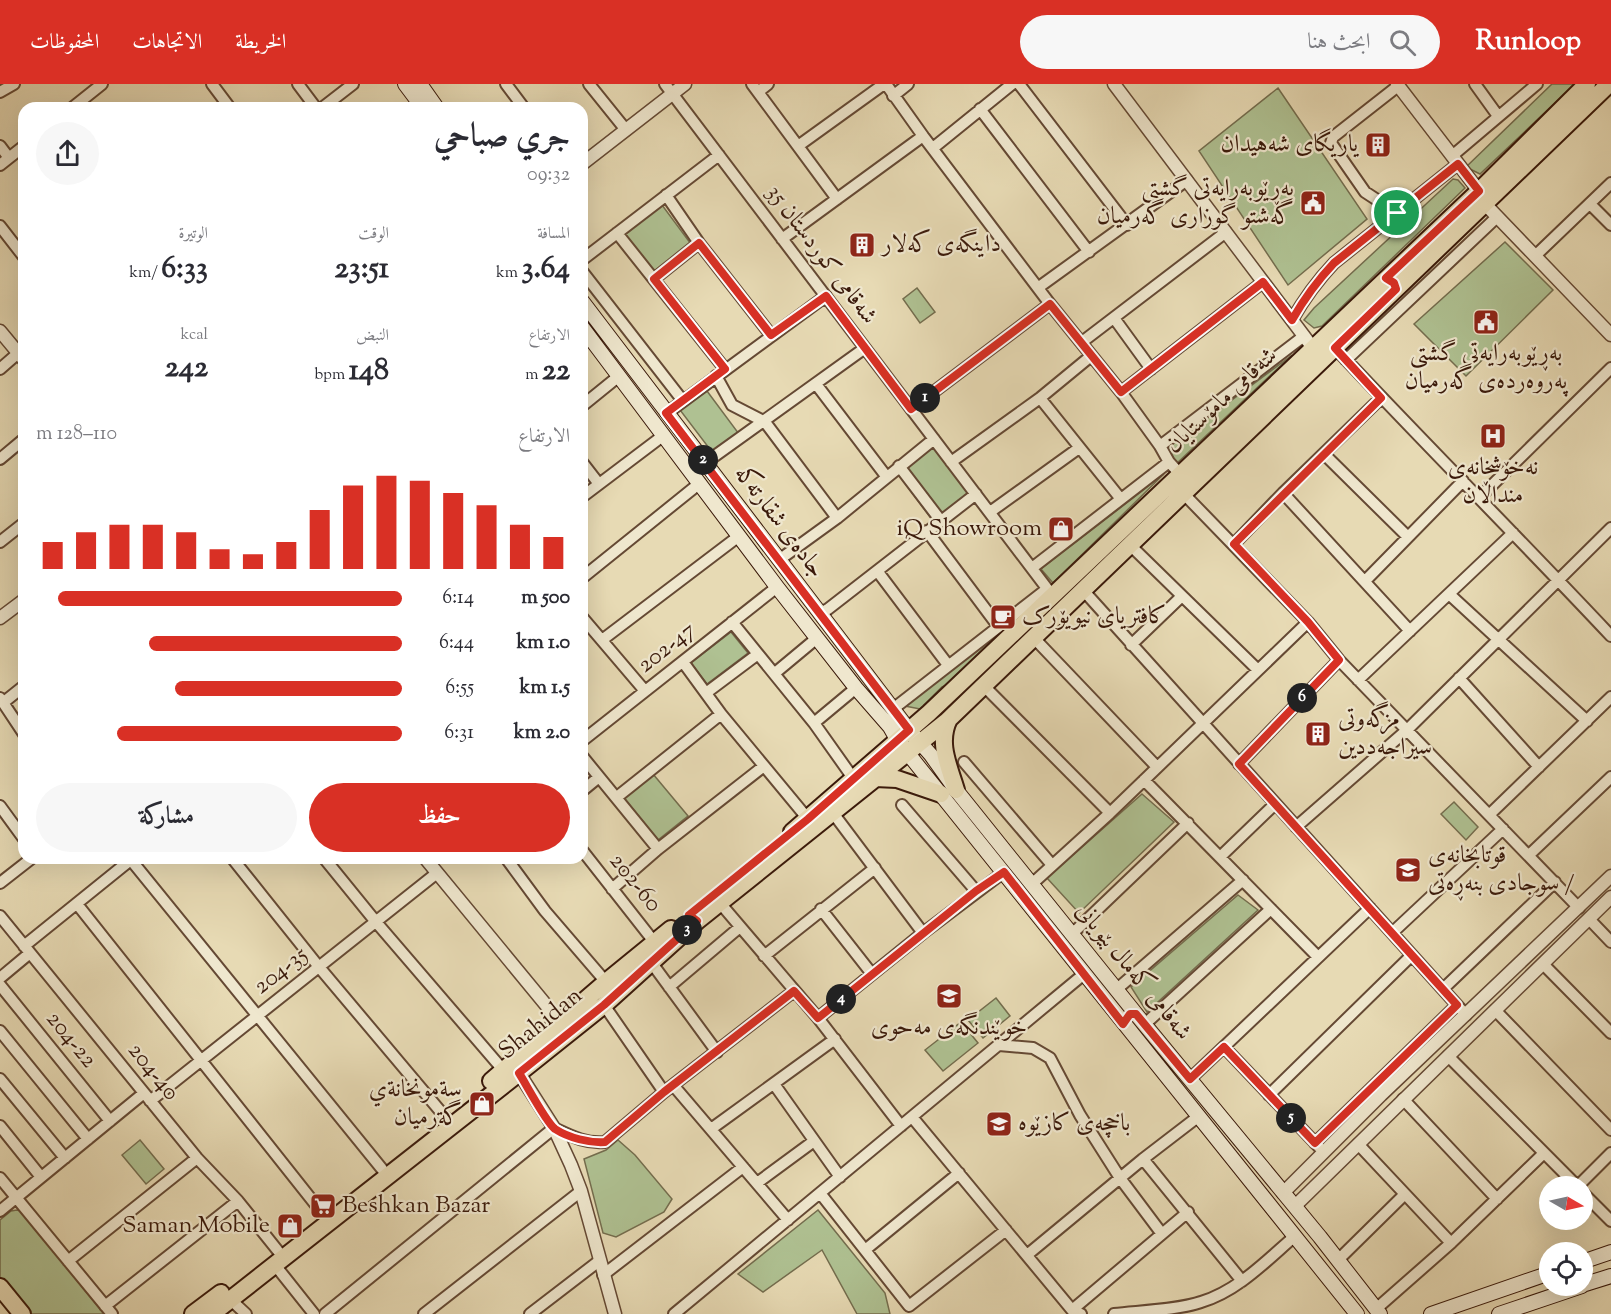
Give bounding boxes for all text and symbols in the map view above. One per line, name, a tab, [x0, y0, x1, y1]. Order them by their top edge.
search box	[1020, 15, 1440, 69]
text: Runloop	[1476, 22, 1581, 62]
icon: search	[1386, 26, 1419, 59]
text: ابحث هنا	[1307, 27, 1371, 59]
text: المحفوظات	[30, 28, 99, 58]
text: الاتجاهات	[132, 28, 202, 58]
text: الخريطة	[235, 28, 286, 58]
text: جري صباحي	[434, 114, 570, 162]
button: share	[36, 122, 99, 185]
place label: یاریگای شەهیدان	[1221, 128, 1359, 162]
building icon: یاریگای شەهیدان	[1363, 130, 1393, 160]
text: 09:32	[527, 161, 570, 190]
place label: بەڕێوبەرایەتی گشتی گەشتو گوزاری گەرمیان	[1097, 172, 1294, 234]
street label: شەقامی کوردستان 35	[757, 178, 885, 332]
pin	[1371, 187, 1422, 238]
public building icon: بەڕێوبەرایەتی گشتی گەشتو گوزاری گەرمیان	[1298, 188, 1328, 218]
icon: arrive	[1380, 196, 1413, 229]
text: الوتيرة	[178, 223, 208, 246]
text: الوقت	[358, 223, 389, 246]
text: المسافة	[537, 223, 570, 246]
place label: داینگەی کەلار	[880, 228, 1001, 262]
building icon: داینگەی کەلار	[847, 230, 877, 260]
text: 6:33	[161, 248, 208, 291]
text: 23:51	[335, 248, 389, 291]
text: 3.64	[521, 248, 570, 291]
text: /km	[129, 262, 161, 285]
text: km	[496, 262, 521, 285]
public building icon: بەڕێوبەرایەتی گشتی پەروەردەی گەرمیان	[1471, 307, 1501, 337]
text: kcal	[181, 324, 208, 347]
text: النبض	[356, 325, 389, 348]
text: الارتفاع	[528, 325, 570, 348]
place label: بەڕێوبەرایەتی گشتی پەروەردەی گەرمیان	[1405, 337, 1569, 399]
street label: شەقامی مامۆستایان	[1158, 340, 1286, 462]
text: 242	[165, 347, 208, 390]
text: 148	[349, 350, 389, 393]
text: 22	[542, 350, 570, 393]
text: bpm	[315, 364, 349, 387]
text: m	[525, 364, 542, 387]
pin: 1	[910, 383, 940, 413]
text: 1	[922, 386, 928, 409]
text: 110–128 m	[36, 420, 117, 449]
hospital icon: نەخۆشخانەی منداڵان	[1478, 421, 1508, 451]
text: الارتفاع	[518, 423, 570, 452]
pin: 2	[688, 445, 718, 475]
text: 2	[699, 448, 707, 471]
place label: نەخۆشخانەی منداڵان	[1448, 451, 1538, 513]
street label: جادەی شقارتەکە	[725, 459, 833, 585]
place label: iQ Showroom	[896, 512, 1042, 546]
shop icon: iQ Showroom	[1046, 514, 1076, 544]
text: 6:14	[442, 584, 474, 613]
text: 500 m	[521, 584, 570, 613]
place label: کافتریای نیویۆرک	[1022, 600, 1167, 634]
cafe icon: کافتریای نیویۆرک	[988, 602, 1018, 632]
street label: 202-47	[631, 614, 703, 682]
text: 6:44	[439, 629, 474, 658]
text: 1.0 km	[516, 629, 570, 658]
text: 6:55	[445, 674, 474, 703]
text: 1.5 km	[520, 674, 570, 703]
pin: 6	[1287, 683, 1317, 713]
text: 6	[1298, 686, 1306, 709]
place label: مزگەوتی سیراجەددین	[1338, 701, 1432, 765]
text: 6:31	[444, 719, 474, 748]
text: 2.0 km	[514, 719, 570, 748]
building icon: مزگەوتی سیراجەددین	[1303, 719, 1333, 749]
button: مشاركة	[36, 783, 297, 852]
button: حفظ	[309, 783, 570, 852]
place label: قوتابخانەی سوجادی بنەڕەتی /	[1428, 839, 1574, 901]
street label: 202-60	[600, 846, 670, 920]
school or university icon: قوتابخانەی سوجادی بنەڕەتی /	[1393, 855, 1423, 885]
street label: شەقامی کەمال بێویانی	[1067, 896, 1199, 1048]
pin: 3	[672, 915, 702, 945]
text: 3	[684, 918, 690, 941]
street label: 204-35	[247, 939, 315, 1003]
street label: Shahidan	[492, 980, 590, 1068]
school or university icon: خوێندنگەی مەحوی	[934, 981, 964, 1011]
pin: 4	[826, 984, 856, 1014]
text: 4	[837, 987, 845, 1010]
street label: 204-22	[37, 1004, 105, 1076]
place label: خوێندنگەی مەحوی	[871, 1011, 1027, 1045]
street label: 204-40	[119, 1036, 187, 1108]
place label: سةمونخانةي گةرميان	[369, 1073, 462, 1135]
shop icon: سةمونخانةي گةرميان	[467, 1089, 497, 1119]
pin: 5	[1276, 1103, 1306, 1133]
text: 5	[1288, 1106, 1294, 1129]
place label: باخچەی کازێوە	[1018, 1107, 1130, 1141]
school or university icon: باخچەی کازێوە	[984, 1109, 1014, 1139]
north arrow	[1539, 1176, 1593, 1230]
map controls	[1539, 1176, 1593, 1296]
place label: Beshkan Bazar	[342, 1189, 490, 1223]
supermarket icon: Beshkan Bazar	[308, 1191, 338, 1221]
place label: Saman Mobile	[122, 1209, 270, 1243]
shop icon: Saman Mobile	[275, 1211, 305, 1241]
button: locate	[1539, 1242, 1593, 1296]

